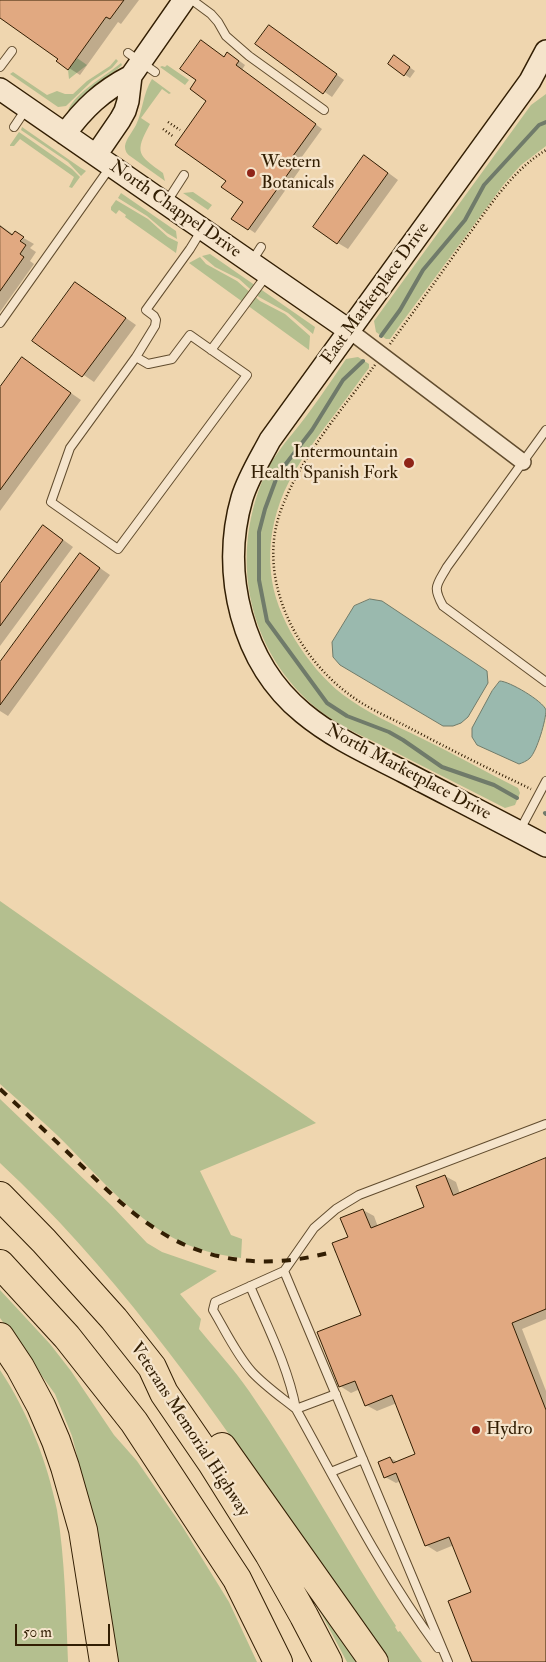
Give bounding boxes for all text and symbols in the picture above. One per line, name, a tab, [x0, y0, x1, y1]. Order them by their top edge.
place label: Western Botanicals	[261, 152, 334, 194]
street label: North Chappel Drive	[105, 157, 245, 263]
marker: Western Botanicals	[245, 167, 257, 179]
street label: East Marketplace Drive	[317, 219, 435, 369]
place label: Intermountain Health Spanish Fork	[250, 442, 398, 484]
marker: Intermountain Health Spanish Fork	[402, 456, 416, 470]
street label: North Marketplace Drive	[322, 720, 494, 826]
street label: Veterans Memorial Highway	[124, 1339, 254, 1521]
place label: Hydro	[486, 1419, 532, 1441]
marker: Hydro	[470, 1424, 482, 1436]
scale bar	[18, 1614, 112, 1646]
text: 50 m	[23, 1623, 52, 1642]

